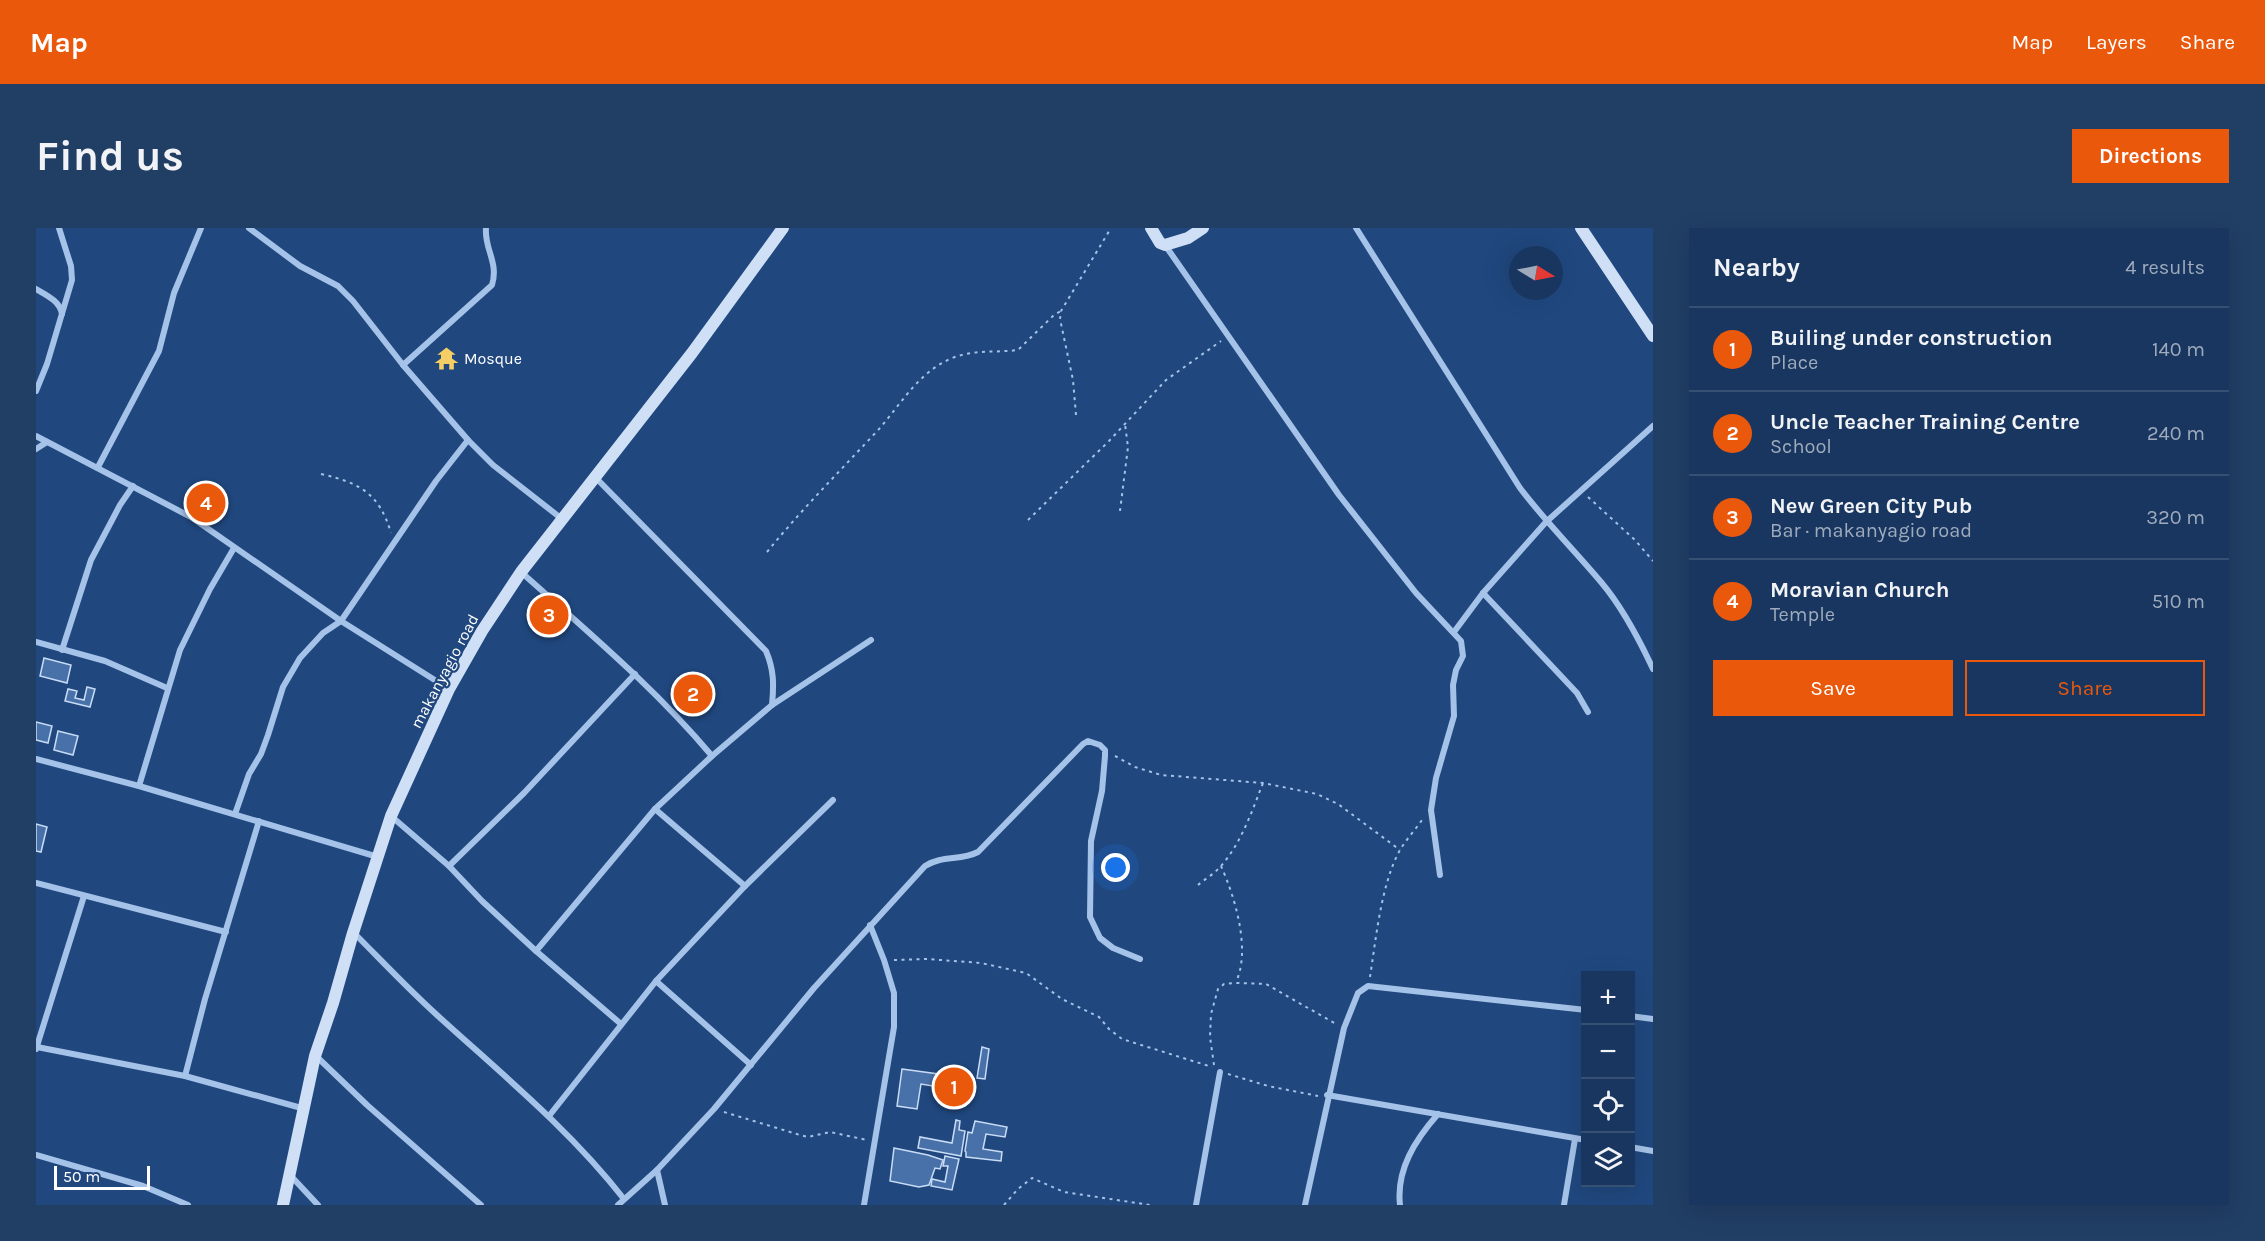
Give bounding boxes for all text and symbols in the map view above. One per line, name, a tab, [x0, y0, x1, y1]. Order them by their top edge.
text: Map	[30, 26, 88, 59]
text: Map	[2011, 30, 2053, 54]
text: Layers	[2086, 30, 2147, 54]
text: Share	[2180, 30, 2235, 54]
button: Directions	[2072, 129, 2229, 183]
text: Find us	[36, 131, 184, 181]
north arrow	[1509, 246, 1563, 300]
text: Nearby	[1713, 252, 1800, 283]
text: 4 results	[2125, 256, 2205, 279]
text: Builing under construction	[1770, 325, 2052, 351]
text: 1	[1729, 338, 1736, 361]
text: 140 m	[2152, 338, 2205, 361]
temple icon: Mosque	[433, 345, 459, 371]
place label: Mosque	[464, 349, 522, 368]
text: Place	[1770, 351, 1818, 374]
text: Uncle Teacher Training Centre	[1770, 409, 2080, 435]
text: 2	[1726, 422, 1739, 445]
text: 240 m	[2147, 422, 2205, 445]
text: School	[1770, 435, 1832, 458]
pin: 4	[186, 480, 226, 526]
text: New Green City Pub	[1770, 493, 1972, 519]
text: 3	[1726, 506, 1739, 529]
text: 320 m	[2146, 506, 2205, 529]
text: Bar · makanyagio road	[1770, 519, 1972, 542]
text: Moravian Church	[1770, 577, 1949, 603]
text: 4	[1727, 590, 1738, 613]
text: 510 m	[2152, 590, 2205, 613]
pin: 3	[530, 592, 568, 638]
text: Temple	[1770, 603, 1835, 626]
street label: makanyagio road	[406, 611, 483, 732]
button: Save	[1713, 660, 1953, 716]
button: Share	[1965, 660, 2205, 716]
pin: 2	[674, 672, 712, 716]
your location	[1101, 853, 1130, 882]
map controls	[1581, 971, 1635, 1187]
button: +	[1581, 971, 1635, 1025]
button: −	[1581, 1025, 1635, 1079]
pin: 1	[934, 1064, 974, 1110]
button: locate	[1581, 1079, 1635, 1133]
button: layers	[1581, 1133, 1635, 1187]
scale bar	[54, 1163, 150, 1190]
text: 50 m	[63, 1167, 100, 1186]

